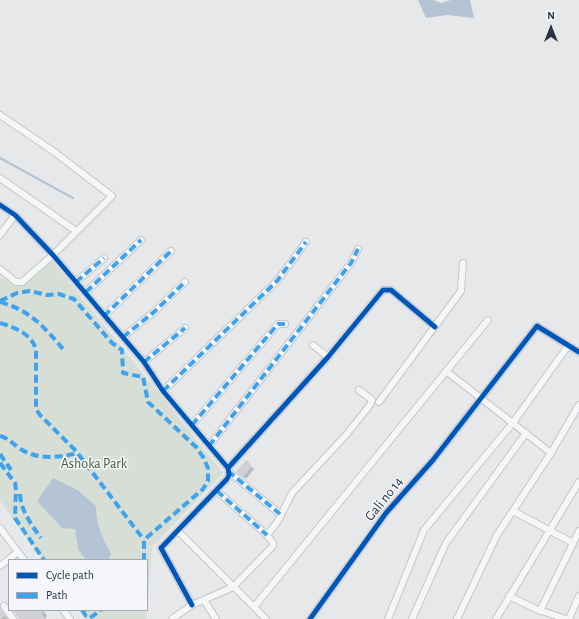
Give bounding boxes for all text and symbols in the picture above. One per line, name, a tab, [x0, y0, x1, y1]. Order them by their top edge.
north arrow	[531, 8, 571, 48]
text: N	[547, 10, 555, 21]
park label: Ashoka Park	[61, 456, 127, 472]
street label: Gali no 14	[361, 474, 407, 524]
legend	[8, 559, 148, 611]
text: Cycle path	[46, 569, 94, 581]
text: Path	[46, 589, 68, 601]

